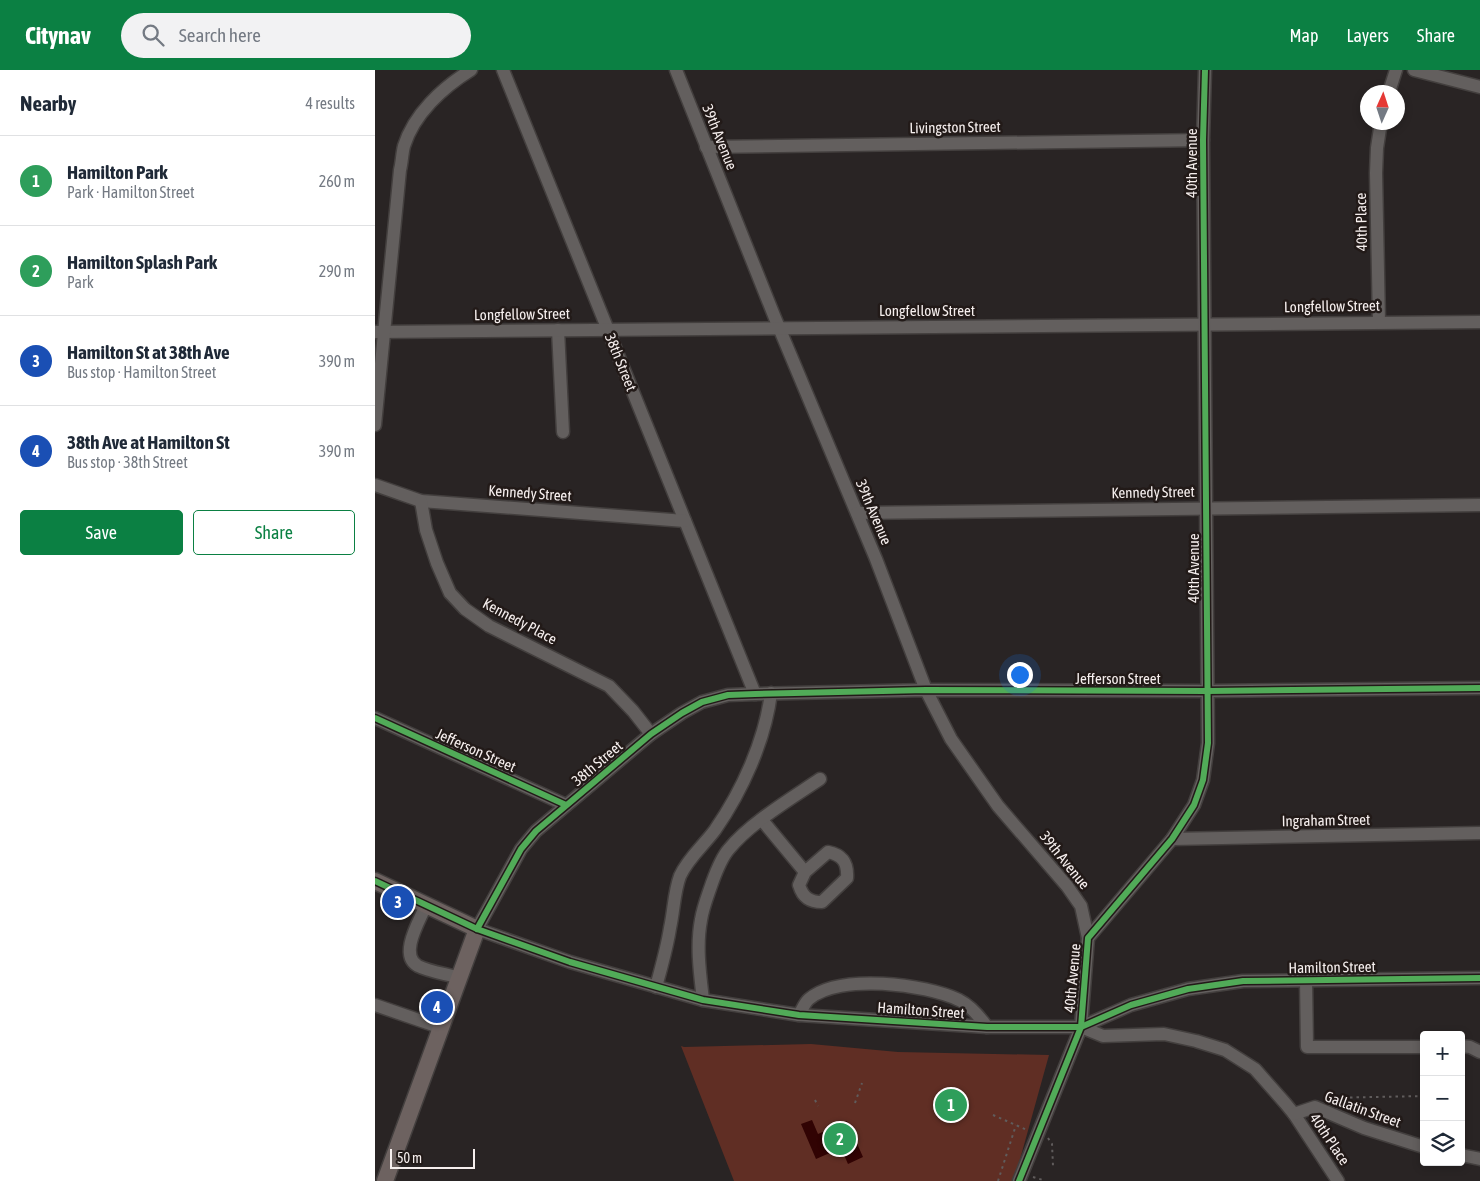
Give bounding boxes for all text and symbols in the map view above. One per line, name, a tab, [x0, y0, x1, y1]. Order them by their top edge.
search box	[121, 13, 471, 58]
icon: search	[139, 21, 167, 49]
text: Citynav	[25, 22, 91, 49]
text: Search here	[179, 24, 261, 46]
text: Map	[1289, 25, 1318, 46]
text: Layers	[1346, 25, 1389, 46]
text: Share	[1417, 25, 1455, 46]
north arrow	[1360, 85, 1405, 130]
text: Nearby	[20, 91, 76, 115]
text: 4 results	[305, 94, 355, 112]
street label: 39th Avenue	[699, 102, 741, 172]
street label: Livingston Street	[909, 118, 1001, 136]
street label: 40th Avenue	[1183, 128, 1200, 198]
text: Hamilton Park	[67, 161, 168, 183]
text: 1	[32, 172, 40, 190]
text: 260 m	[319, 172, 355, 190]
text: Park · Hamilton Street	[67, 183, 195, 201]
street label: 40th Place	[1352, 192, 1370, 251]
text: Hamilton Splash Park	[67, 251, 217, 273]
text: 2	[32, 262, 40, 280]
text: 290 m	[319, 262, 355, 280]
text: Park	[67, 273, 94, 291]
street label: Longfellow Street	[1284, 297, 1380, 315]
street label: Longfellow Street	[879, 302, 975, 319]
street label: Longfellow Street	[474, 305, 570, 323]
street label: 38th Street	[602, 331, 640, 393]
text: Hamilton St at 38th Ave	[67, 341, 230, 363]
text: 3	[32, 352, 40, 370]
text: 390 m	[319, 352, 355, 370]
text: Bus stop · Hamilton Street	[67, 363, 216, 381]
text: 38th Ave at Hamilton St	[67, 431, 230, 453]
text: 4	[32, 442, 40, 460]
text: 390 m	[319, 442, 355, 460]
text: Bus stop · 38th Street	[67, 453, 188, 471]
street label: 39th Avenue	[853, 477, 895, 547]
street label: Kennedy Street	[488, 482, 572, 504]
street label: Kennedy Street	[1111, 483, 1195, 501]
button: Save	[20, 510, 183, 555]
button: Share	[193, 510, 355, 555]
street label: 40th Avenue	[1185, 533, 1202, 603]
street label: Kennedy Place	[480, 594, 560, 648]
your location	[1007, 662, 1033, 688]
street label: Jefferson Street	[1075, 670, 1161, 687]
street label: Jefferson Street	[433, 725, 519, 775]
street label: 38th Street	[568, 737, 626, 789]
street label: Ingraham Street	[1282, 811, 1370, 829]
street label: 39th Avenue	[1037, 828, 1094, 892]
pin: 3	[382, 883, 414, 921]
street label: 40th Avenue	[1061, 943, 1084, 1013]
street label: Hamilton Street	[1288, 958, 1376, 976]
pin: 4	[421, 988, 453, 1026]
street label: Hamilton Street	[877, 998, 965, 1022]
map controls	[1420, 1031, 1465, 1166]
button: +	[1420, 1031, 1465, 1076]
button: −	[1420, 1076, 1465, 1121]
pin: 1	[935, 1086, 967, 1124]
street label: Gallatin Street	[1323, 1087, 1403, 1131]
street label: 40th Place	[1307, 1110, 1353, 1168]
pin: 2	[824, 1120, 856, 1158]
button: layers	[1420, 1121, 1465, 1166]
scale bar	[390, 1146, 475, 1169]
text: 50 m	[397, 1150, 422, 1166]

